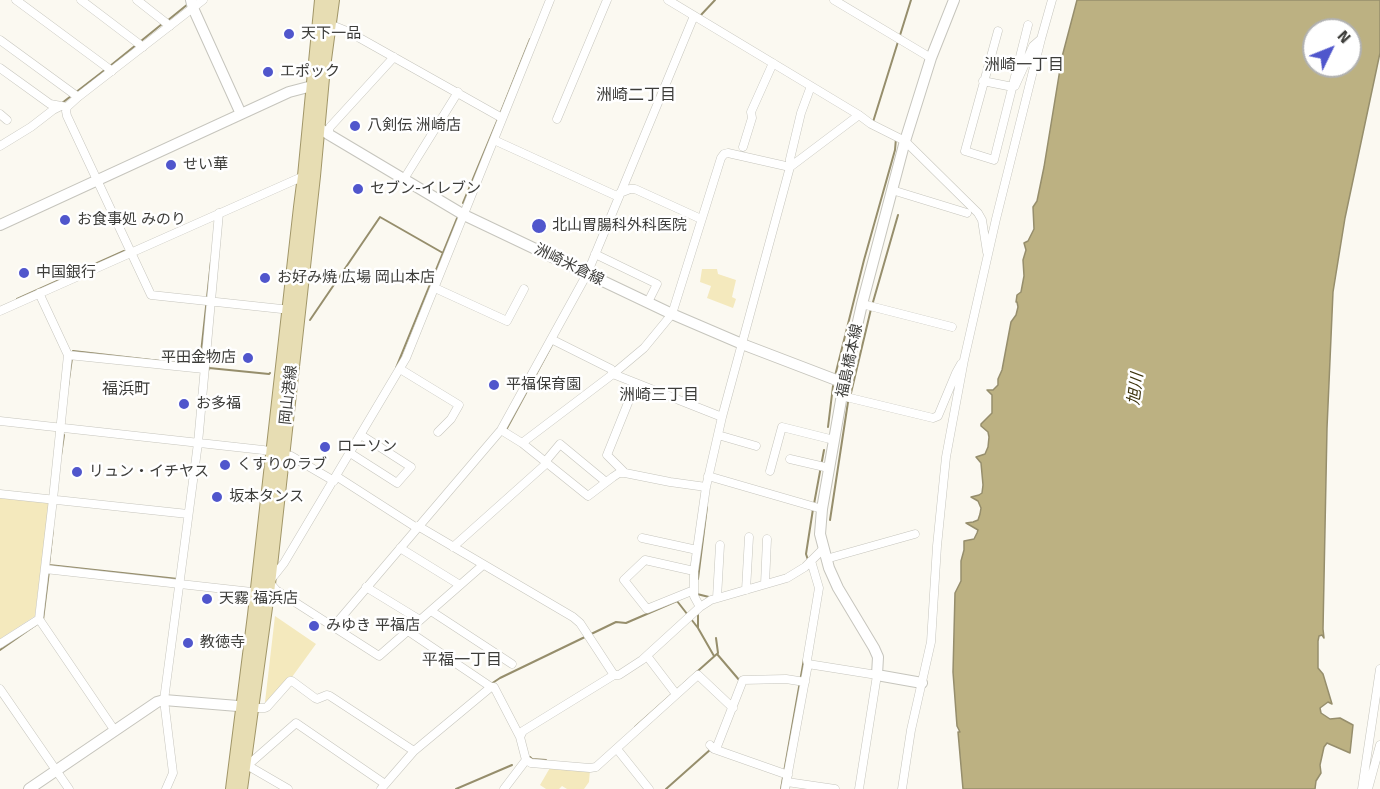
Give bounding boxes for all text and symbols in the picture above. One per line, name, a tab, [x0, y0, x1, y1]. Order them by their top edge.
north arrow	[1302, 18, 1362, 78]
place label: 天下一品	[301, 25, 361, 43]
text: N	[1333, 26, 1355, 47]
marker: 天下一品	[282, 27, 296, 41]
district label: 洲崎一丁目	[984, 56, 1064, 76]
place label: エポック	[280, 63, 340, 81]
marker: エポック	[261, 65, 275, 79]
district label: 洲崎二丁目	[596, 86, 676, 106]
place label: 八剣伝 洲崎店	[367, 117, 461, 135]
marker: 八剣伝 洲崎店	[348, 119, 362, 133]
place label: せい華	[183, 156, 228, 174]
marker: せい華	[164, 158, 178, 172]
place label: セブン-イレブン	[370, 180, 481, 198]
marker: セブン-イレブン	[351, 182, 365, 196]
place label: お食事処 みのり	[77, 211, 186, 229]
marker: お食事処 みのり	[58, 213, 72, 227]
marker: 北山胃腸科外科医院	[530, 217, 548, 235]
place label: 北山胃腸科外科医院	[552, 217, 687, 235]
street label: 洲崎米倉線	[531, 240, 607, 290]
place label: 中国銀行	[36, 264, 96, 282]
marker: 中国銀行	[17, 266, 31, 280]
place label: お好み焼 広場 岡山本店	[277, 269, 435, 287]
marker: お好み焼 広場 岡山本店	[258, 271, 272, 285]
street label: 福島橋本線	[833, 322, 867, 400]
place label: 平田金物店	[161, 349, 236, 367]
marker: 平田金物店	[241, 351, 255, 365]
street label: 岡山港線	[277, 364, 301, 426]
water label: 旭川	[1125, 372, 1147, 406]
place label: 平福保育園	[506, 376, 581, 394]
marker: 平福保育園	[487, 378, 501, 392]
district label: 福浜町	[102, 380, 150, 400]
district label: 洲崎三丁目	[619, 386, 699, 406]
place label: お多福	[196, 395, 241, 413]
marker: お多福	[177, 397, 191, 411]
place label: ローソン	[337, 438, 397, 456]
marker: ローソン	[318, 440, 332, 454]
place label: くすりのラブ	[237, 456, 327, 474]
marker: くすりのラブ	[218, 458, 232, 472]
place label: リュン・イチヤス	[89, 463, 209, 481]
marker: リュン・イチヤス	[70, 465, 84, 479]
place label: 坂本タンス	[229, 488, 304, 506]
marker: 坂本タンス	[210, 490, 224, 504]
place label: 天霧 福浜店	[219, 590, 298, 608]
marker: 天霧 福浜店	[200, 592, 214, 606]
place label: みゆき 平福店	[326, 617, 420, 635]
marker: みゆき 平福店	[307, 619, 321, 633]
place label: 教徳寺	[200, 634, 245, 652]
marker: 教徳寺	[181, 636, 195, 650]
district label: 平福一丁目	[422, 651, 502, 671]

